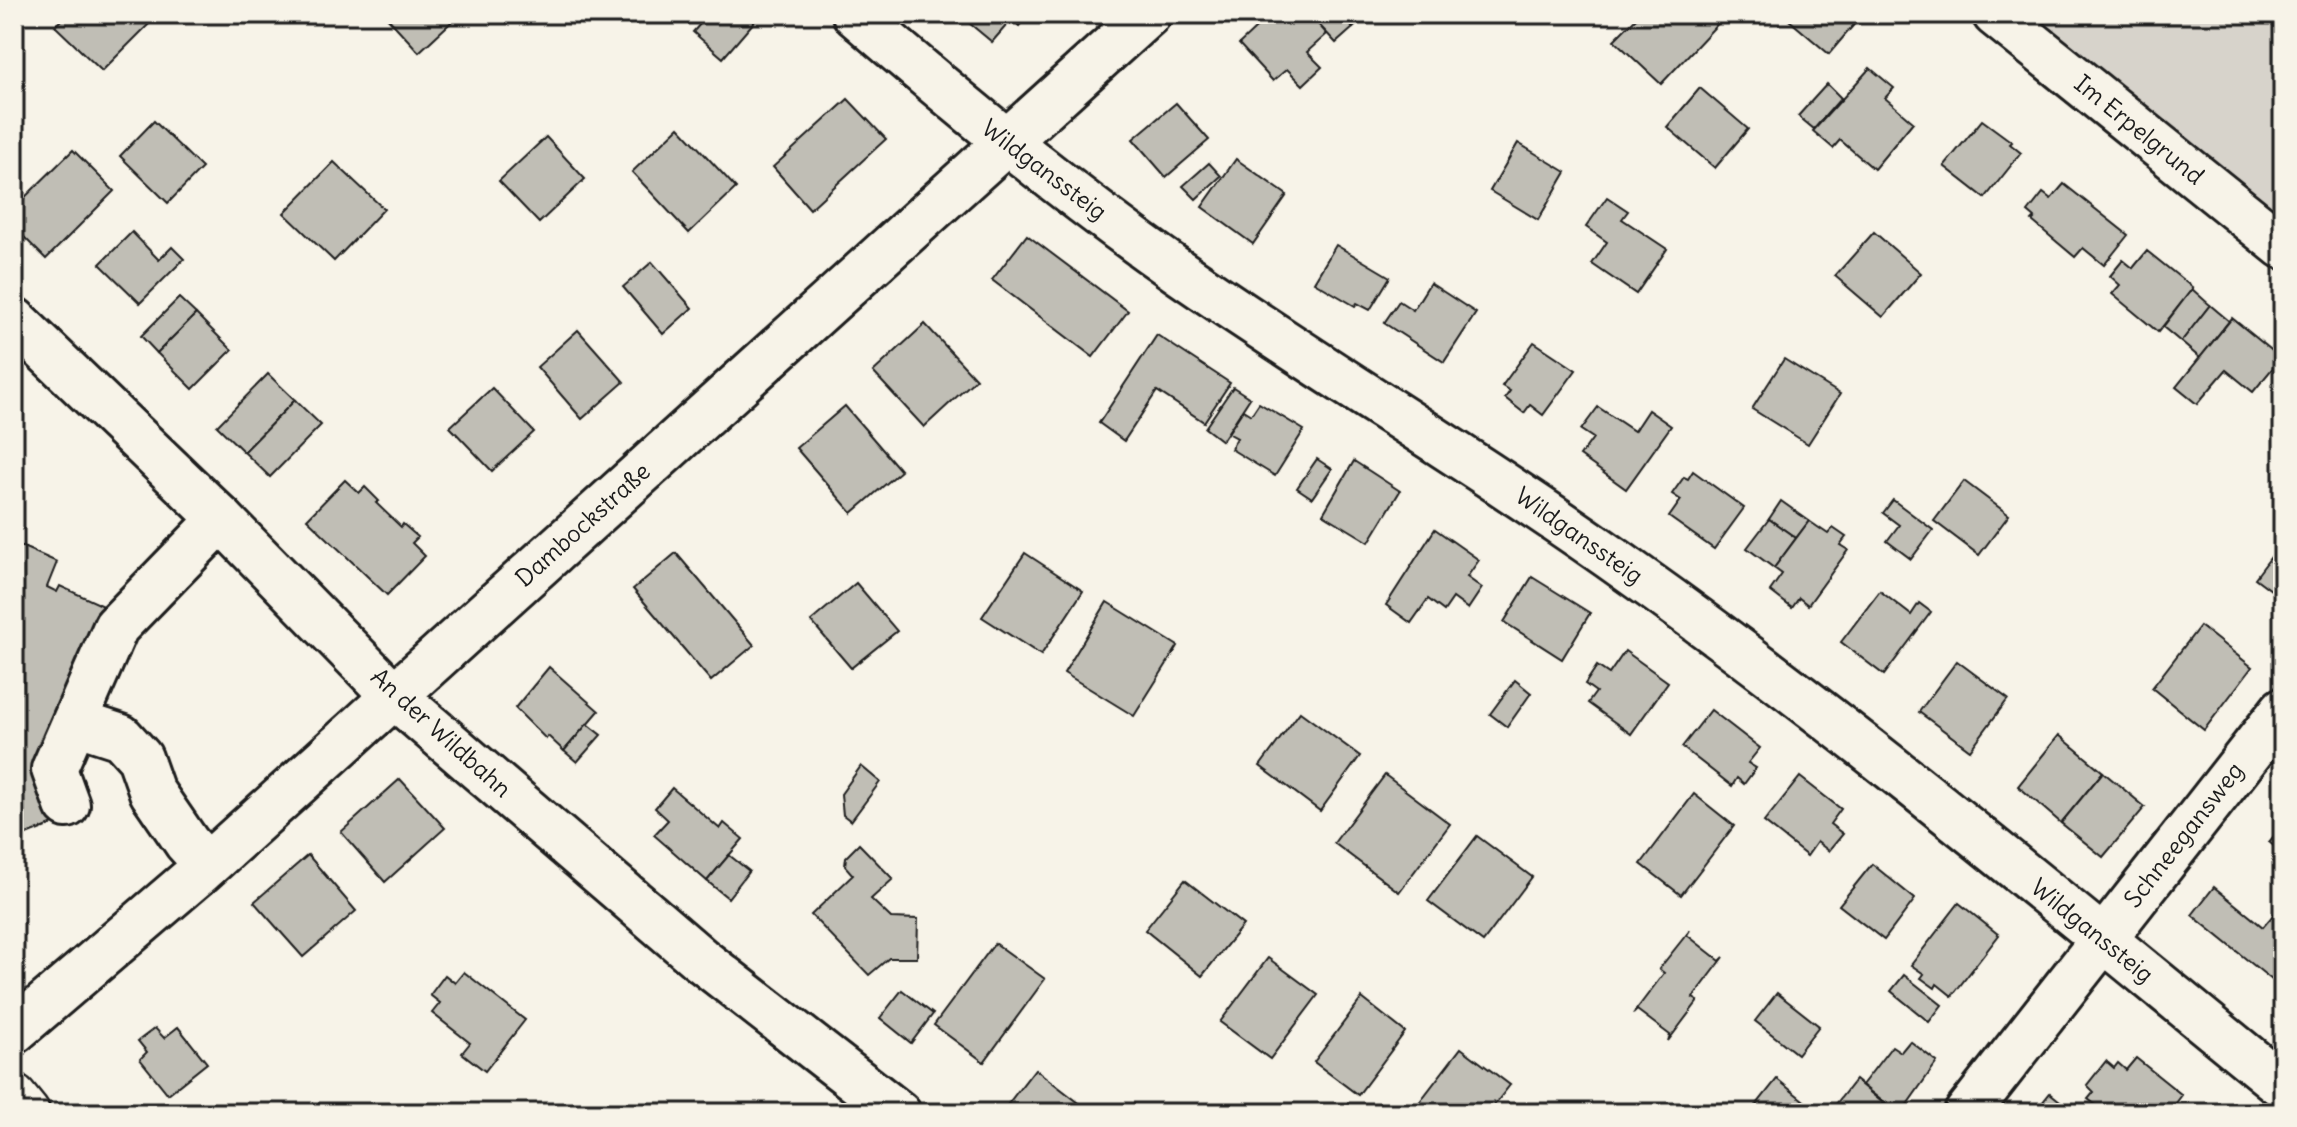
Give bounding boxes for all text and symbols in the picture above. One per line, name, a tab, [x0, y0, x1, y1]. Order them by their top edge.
street label: Im Erpelgrund	[2069, 68, 2210, 191]
street label: Wildganssteig	[976, 112, 1113, 226]
street label: Dambockstraße	[509, 456, 656, 593]
street label: Wildganssteig	[1510, 480, 1649, 590]
street label: An der Wildbahn	[365, 661, 518, 803]
street label: Schneegansweg	[2117, 756, 2249, 913]
street label: Wildganssteig	[2025, 872, 2160, 989]

